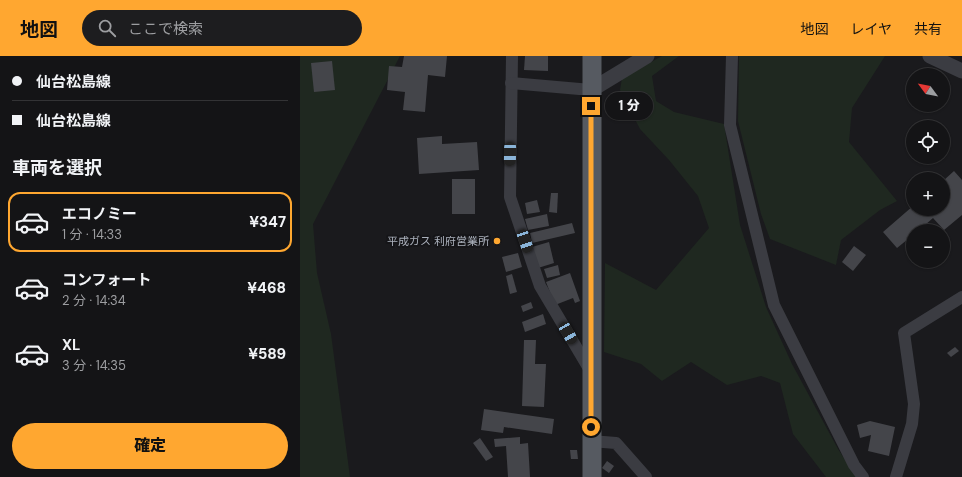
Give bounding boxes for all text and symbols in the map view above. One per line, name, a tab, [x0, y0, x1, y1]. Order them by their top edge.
search box	[82, 10, 362, 46]
text: 地図	[20, 17, 58, 42]
icon: search	[96, 17, 118, 39]
text: ここで検索	[128, 19, 203, 39]
text: 地図	[800, 20, 828, 38]
text: レイヤ	[850, 20, 892, 38]
text: 共有	[914, 20, 942, 38]
north arrow	[906, 68, 950, 112]
map controls	[906, 68, 950, 268]
text: 仙台松島線	[36, 72, 111, 92]
callout: 1 分	[605, 92, 653, 120]
route end	[582, 97, 600, 115]
text: 1 分	[619, 97, 639, 114]
text: 仙台松島線	[36, 111, 111, 131]
button: locate	[906, 120, 950, 164]
car	[504, 142, 516, 166]
text: 車両を選択	[12, 156, 102, 180]
button: +	[906, 172, 950, 216]
icon: car	[14, 204, 50, 240]
text: エコノミー	[62, 204, 137, 224]
text: ¥347	[249, 212, 286, 232]
button: −	[906, 224, 950, 268]
text: 1 分 · 14:33	[62, 226, 122, 243]
car	[515, 228, 535, 254]
place label: 平成ガス 利府営業所	[387, 234, 490, 248]
marker: 平成ガス 利府営業所	[492, 236, 502, 246]
icon: car	[14, 270, 50, 306]
text: コンフォート	[62, 270, 152, 290]
text: ¥468	[247, 278, 286, 298]
text: 2 分 · 14:34	[62, 292, 126, 309]
car	[557, 320, 579, 346]
text: XL	[62, 335, 80, 355]
icon: car	[14, 336, 50, 372]
text: ¥589	[248, 344, 286, 364]
text: 3 分 · 14:35	[62, 357, 126, 374]
route start	[582, 418, 600, 436]
button: 確定	[12, 423, 288, 469]

